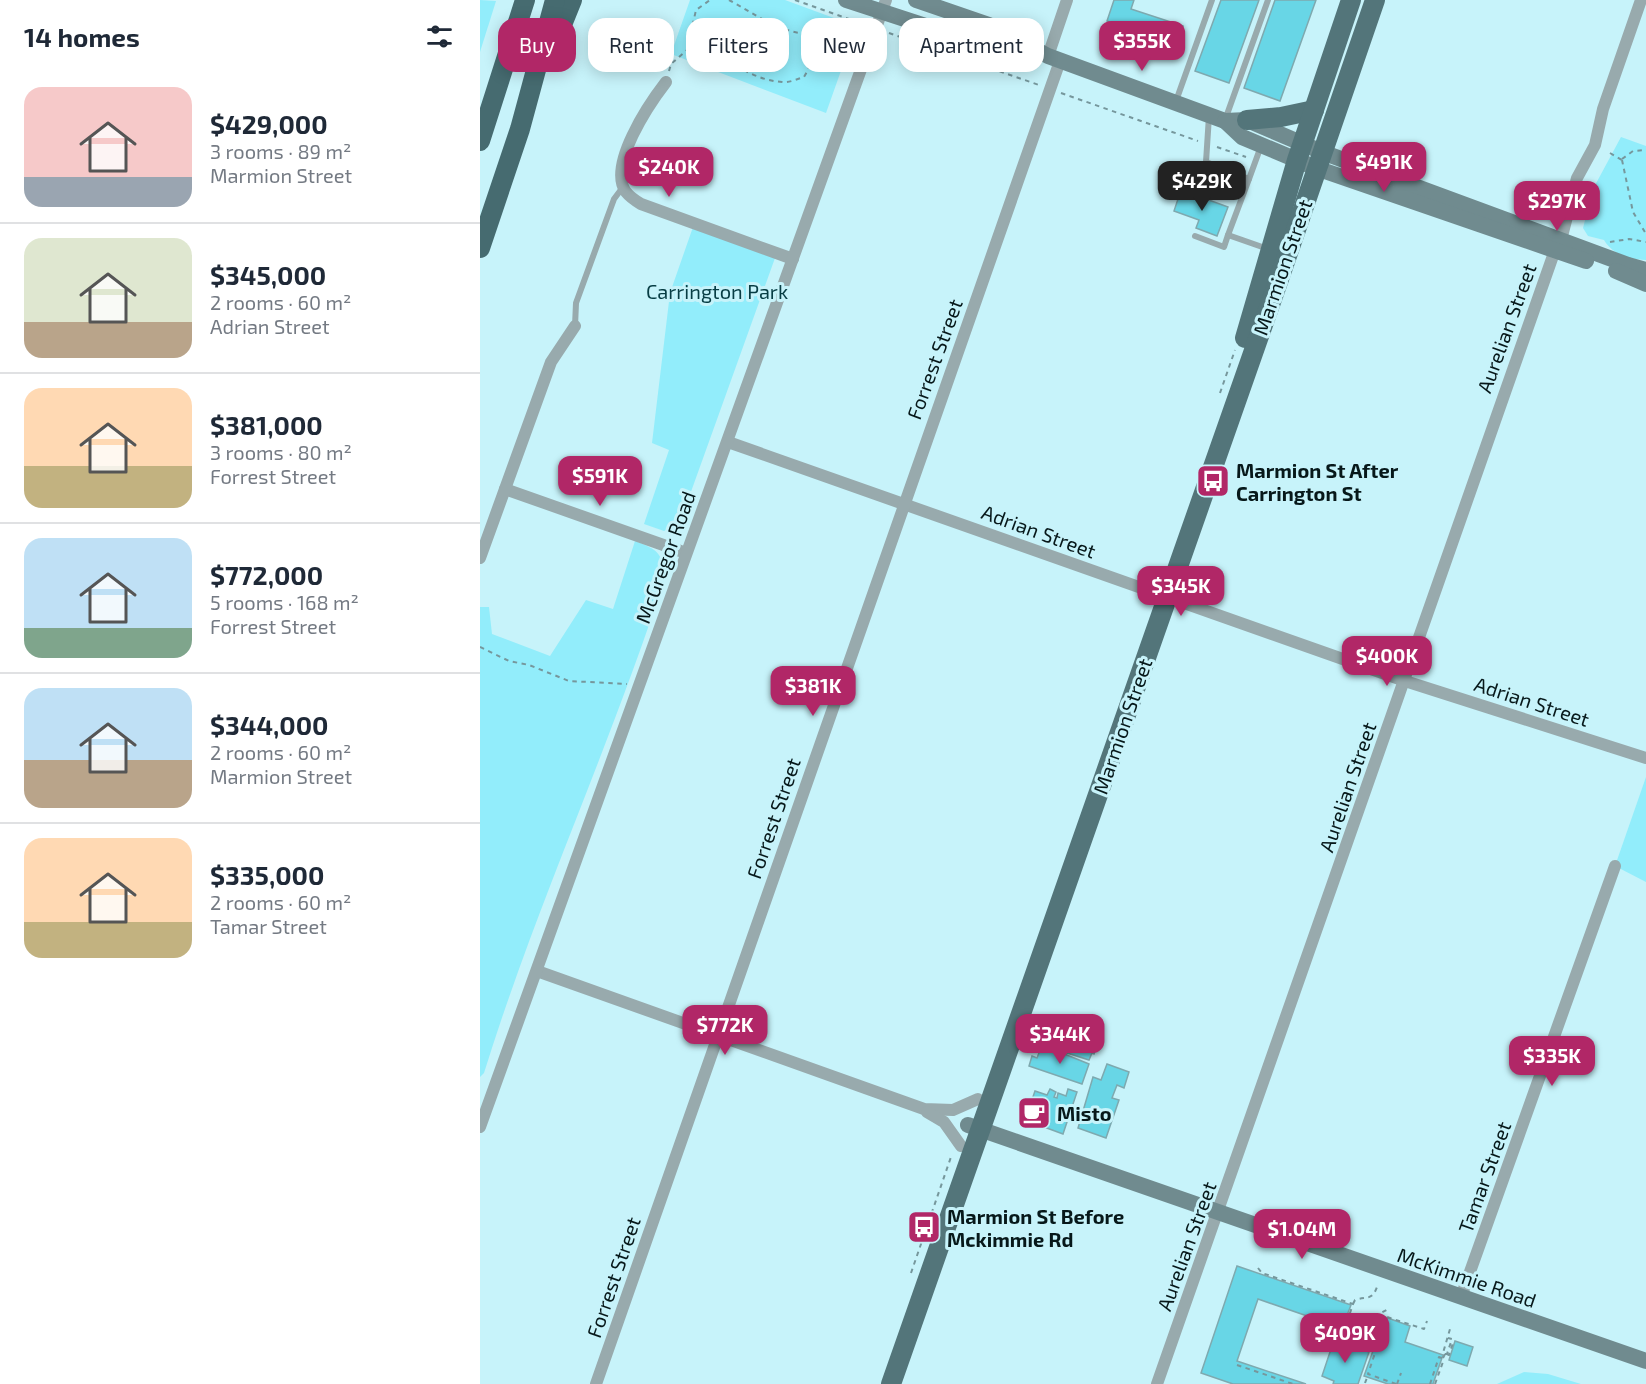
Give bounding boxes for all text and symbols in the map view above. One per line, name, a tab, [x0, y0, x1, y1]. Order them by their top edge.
chip: Buy	[498, 18, 576, 72]
chip: Rent	[588, 18, 674, 72]
chip: Filters	[686, 18, 789, 72]
chip: New	[801, 18, 887, 72]
chip: Apartment	[899, 18, 1044, 72]
icon: filters	[423, 20, 456, 53]
text: 14 homes	[24, 21, 140, 52]
pin: $355K	[1100, 21, 1184, 72]
text: $355K	[1113, 28, 1171, 52]
text: $429,000	[210, 108, 328, 139]
icon: home	[72, 111, 144, 183]
text: 3 rooms · 89 m²	[210, 139, 351, 163]
pin: $491K	[1342, 142, 1426, 193]
pin: $240K	[627, 147, 711, 198]
text: $491K	[1355, 149, 1413, 173]
text: $240K	[638, 154, 700, 178]
pin: $429K	[1160, 161, 1244, 212]
text: Marmion Street	[210, 163, 352, 187]
text: $429K	[1172, 168, 1232, 192]
pin: $297K	[1515, 181, 1599, 232]
text: $297K	[1528, 188, 1586, 212]
street label: Marmion Street	[1248, 196, 1317, 338]
text: $345,000	[210, 259, 326, 290]
street label: Aurelian Street	[1471, 260, 1541, 396]
icon: home	[72, 262, 144, 334]
park label: Carrington Park	[646, 279, 788, 303]
text: 2 rooms · 60 m²	[210, 290, 351, 314]
street label: Forrest Street	[901, 295, 967, 422]
text: Adrian Street	[210, 314, 330, 338]
text: $381,000	[210, 409, 323, 440]
icon: home	[72, 412, 144, 484]
text: 3 rooms · 80 m²	[210, 440, 352, 464]
pin: $591K	[558, 456, 642, 507]
place label: Marmion St After Carrington St	[1236, 458, 1399, 505]
text: $591K	[572, 463, 628, 487]
bus stop icon: Marmion St After Carrington St	[1195, 463, 1231, 499]
text: Forrest Street	[210, 464, 336, 488]
street label: McGregor Road	[630, 488, 700, 626]
street label: Adrian Street	[979, 499, 1100, 563]
text: $772,000	[210, 559, 323, 590]
icon: home	[72, 562, 144, 634]
pin: $345K	[1139, 566, 1223, 617]
text: $345K	[1151, 573, 1211, 597]
text: 5 rooms · 168 m²	[210, 590, 359, 614]
text: Forrest Street	[210, 614, 336, 638]
pin: $400K	[1345, 636, 1429, 687]
text: $400K	[1356, 643, 1418, 667]
street label: Marmion Street	[1088, 655, 1157, 797]
pin: $381K	[771, 666, 855, 717]
street label: Adrian Street	[1471, 671, 1593, 731]
text: $381K	[785, 673, 841, 697]
text: $344,000	[210, 709, 328, 740]
icon: home	[72, 712, 144, 784]
street label: Aurelian Street	[1314, 719, 1381, 855]
text: 2 rooms · 60 m²	[210, 740, 351, 764]
street label: Forrest Street	[741, 754, 805, 882]
text: Marmion Street	[210, 764, 352, 788]
text: $335,000	[210, 859, 324, 890]
icon: home	[72, 862, 144, 934]
text: 2 rooms · 60 m²	[210, 890, 351, 914]
text: Tamar Street	[210, 914, 327, 938]
pin: $772K	[683, 1005, 767, 1056]
text: $772K	[696, 1012, 754, 1036]
pin: $344K	[1018, 1014, 1102, 1065]
text: $344K	[1029, 1021, 1091, 1045]
pin: $335K	[1510, 1036, 1594, 1087]
text: $335K	[1523, 1043, 1581, 1067]
cafe icon: Misto	[1016, 1095, 1052, 1131]
place label: Misto	[1057, 1101, 1111, 1125]
street label: Tamar Street	[1453, 1118, 1515, 1236]
street label: Aurelian Street	[1151, 1178, 1221, 1314]
place label: Marmion St Before Mckimmie Rd	[947, 1204, 1124, 1251]
bus stop icon: Marmion St Before Mckimmie Rd	[906, 1209, 942, 1245]
pin: $1.04M	[1253, 1209, 1351, 1260]
street label: Forrest Street	[581, 1213, 645, 1341]
text: $1.04M	[1268, 1216, 1336, 1240]
street label: McKimmie Road	[1394, 1242, 1540, 1312]
pin: $409K	[1303, 1313, 1387, 1364]
text: $409K	[1314, 1320, 1376, 1344]

